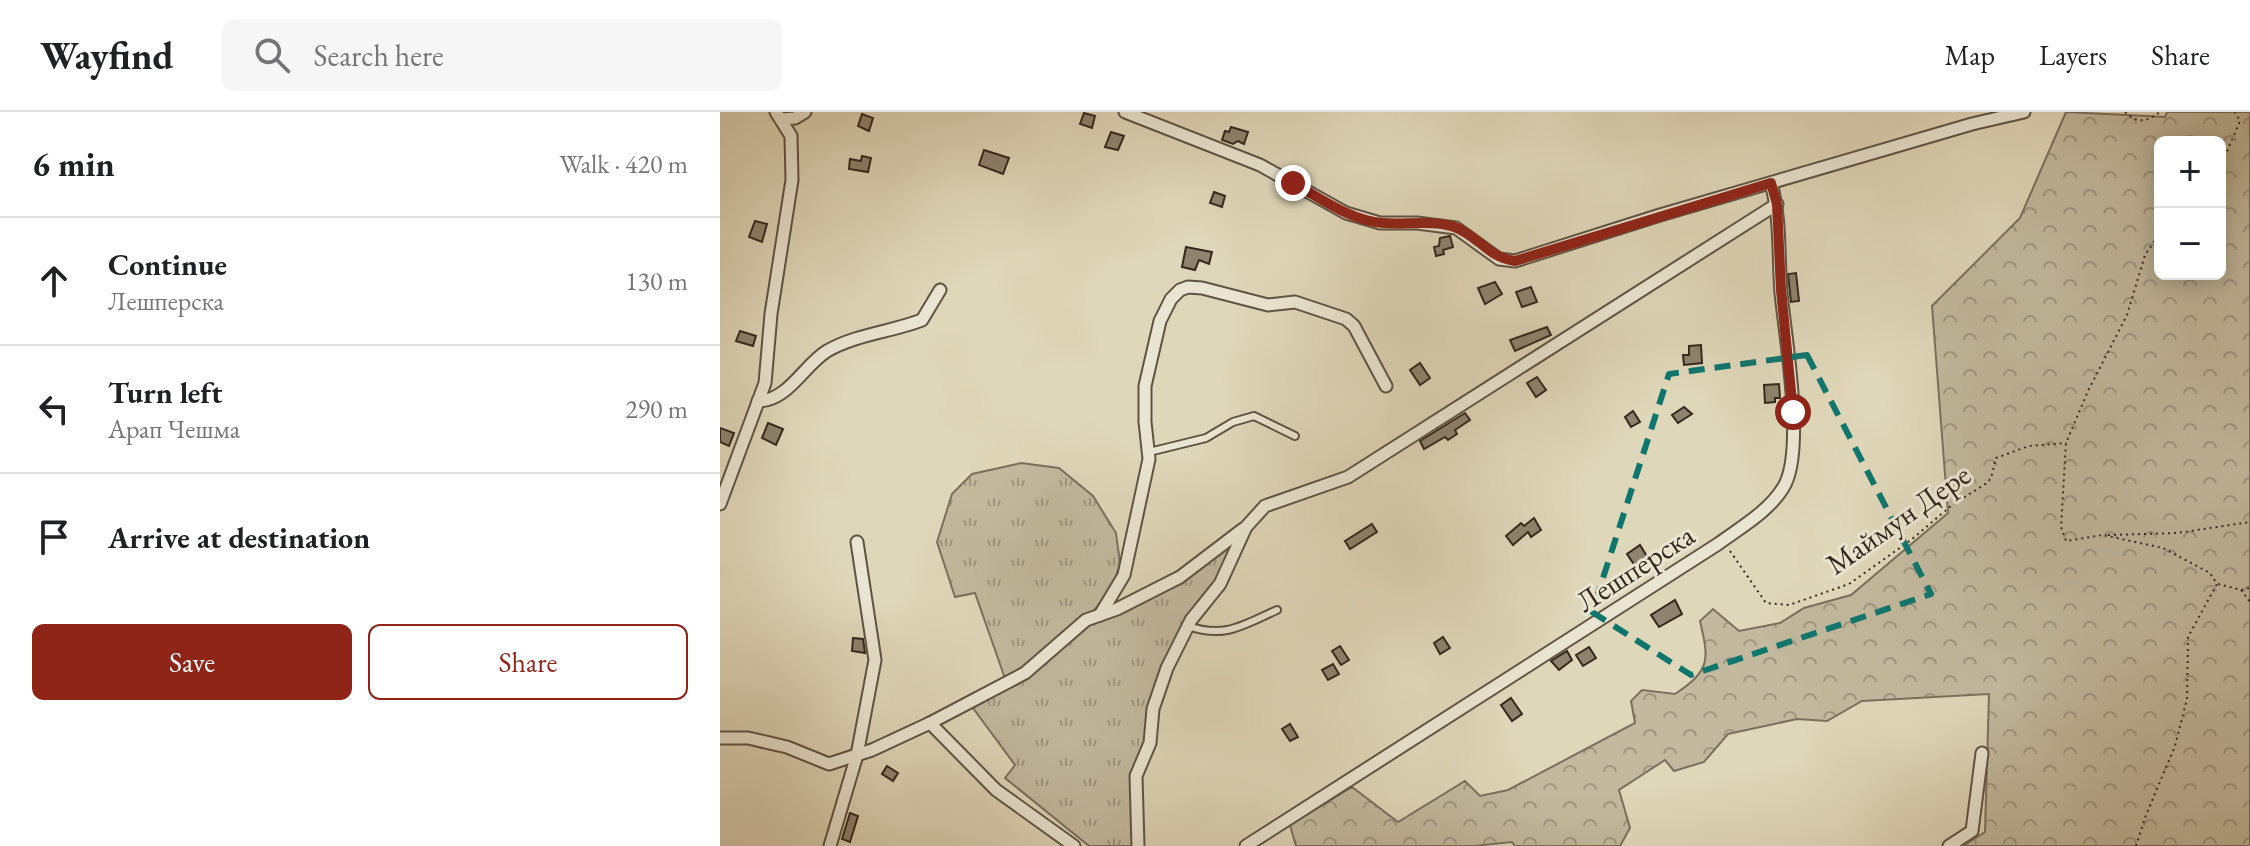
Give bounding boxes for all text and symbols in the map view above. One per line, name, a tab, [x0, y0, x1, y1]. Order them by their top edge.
search box	[222, 19, 782, 91]
text: Wayfind	[40, 31, 174, 80]
icon: search	[250, 33, 294, 77]
text: Search here	[314, 36, 444, 75]
text: Map	[1945, 37, 1995, 73]
text: Layers	[2039, 37, 2107, 73]
text: Share	[2151, 37, 2210, 73]
map controls	[2154, 136, 2226, 280]
button: +	[2154, 136, 2226, 208]
text: 6 min	[32, 142, 115, 186]
text: Walk · 420 m	[560, 147, 688, 181]
route end	[1275, 165, 1311, 201]
button: −	[2154, 208, 2226, 280]
text: Continue	[108, 245, 227, 284]
icon: ahead	[32, 259, 76, 303]
text: 130 m	[625, 264, 688, 298]
text: Лешперска	[108, 284, 224, 318]
text: Turn left	[108, 373, 222, 412]
icon: left	[32, 387, 76, 431]
text: 290 m	[625, 392, 688, 426]
route start	[1775, 394, 1811, 430]
text: Арап Чешма	[108, 412, 240, 446]
street label: Маймун Дере	[1818, 455, 1978, 583]
icon: arrive	[32, 515, 76, 559]
street label: Лешперска	[1568, 515, 1702, 621]
text: Arrive at destination	[108, 518, 370, 557]
button: Save	[32, 624, 352, 700]
button: Share	[368, 624, 688, 700]

